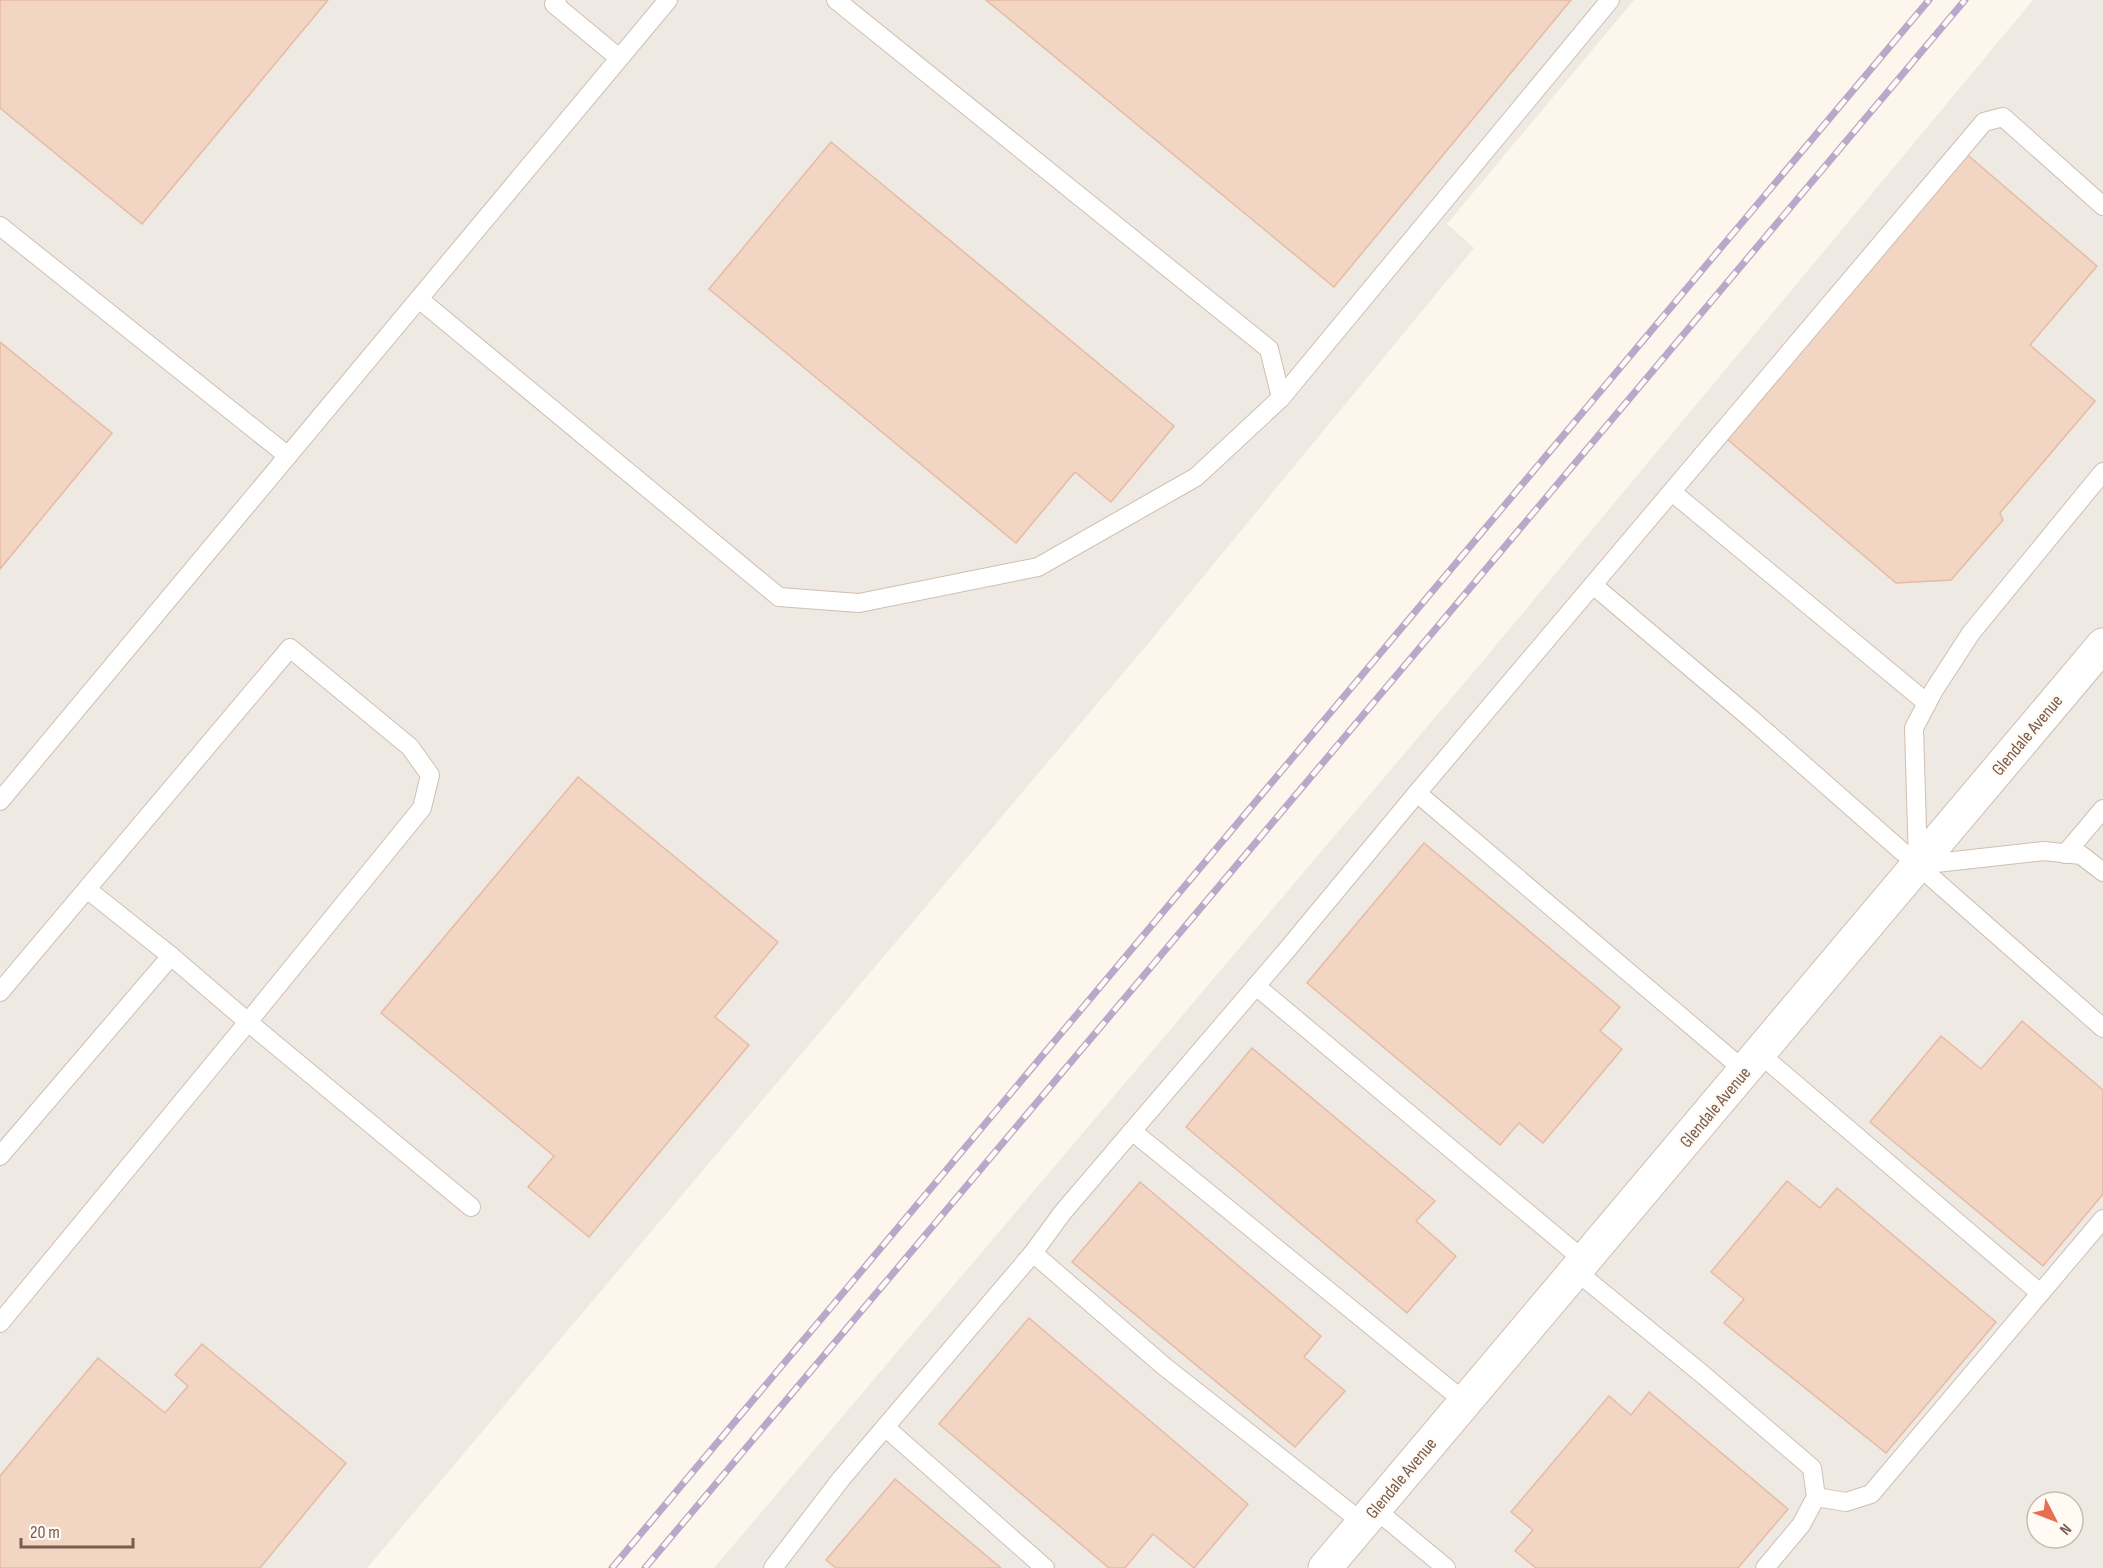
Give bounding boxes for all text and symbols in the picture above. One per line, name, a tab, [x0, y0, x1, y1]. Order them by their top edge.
street label: Glendale Avenue	[1987, 691, 2067, 780]
street label: Glendale Avenue	[1675, 1063, 1755, 1152]
street label: Glendale Avenue	[1361, 1434, 1441, 1523]
north arrow	[2025, 1490, 2085, 1550]
scale bar	[21, 1511, 134, 1549]
text: N	[2055, 1520, 2075, 1539]
text: 20 m	[30, 1522, 60, 1543]

